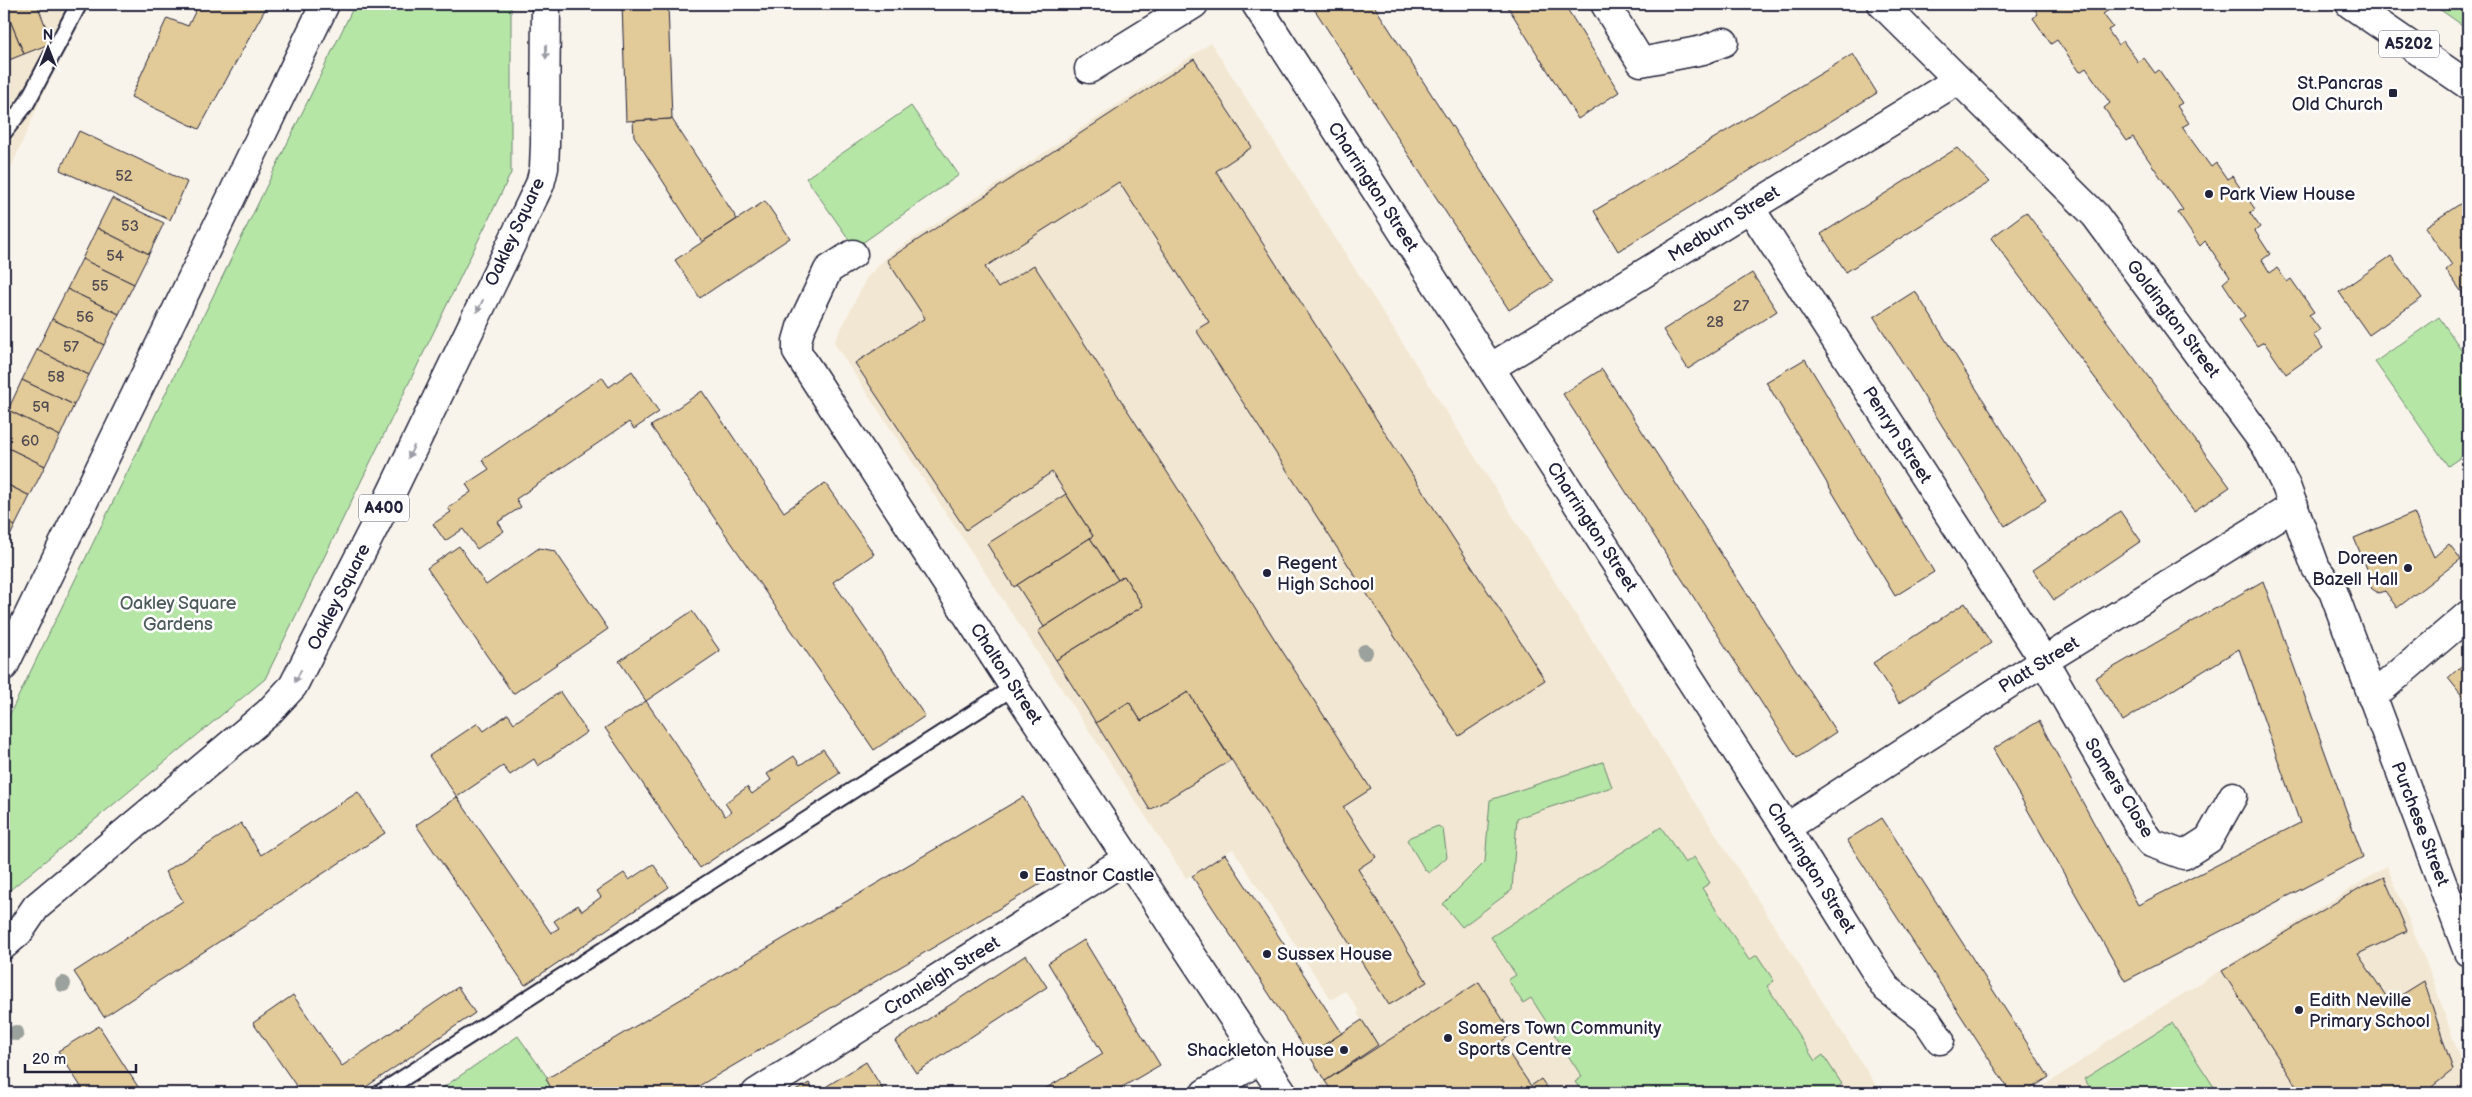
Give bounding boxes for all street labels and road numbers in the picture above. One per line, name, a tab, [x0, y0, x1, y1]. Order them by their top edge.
road number: A5202	[2379, 31, 2439, 58]
street label: Charrington Street	[1323, 118, 1423, 256]
street label: Oakley Square	[481, 174, 549, 289]
street label: Medburn Street	[1665, 181, 1784, 267]
street label: Goldington Street	[2122, 256, 2224, 382]
street label: Penryn Street	[1858, 383, 1936, 488]
street label: Charrington Street	[1542, 458, 1642, 596]
road number: A400	[359, 494, 409, 522]
street label: Oakley Square	[303, 540, 375, 654]
street label: Chalton Street	[966, 620, 1047, 729]
street label: Platt Street	[1995, 632, 2083, 698]
street label: Somers Close	[2080, 734, 2158, 842]
street label: Purchese Street	[2387, 759, 2453, 889]
street label: Charrington Street	[1762, 799, 1860, 938]
street label: Cranleigh Street	[880, 932, 1004, 1020]

